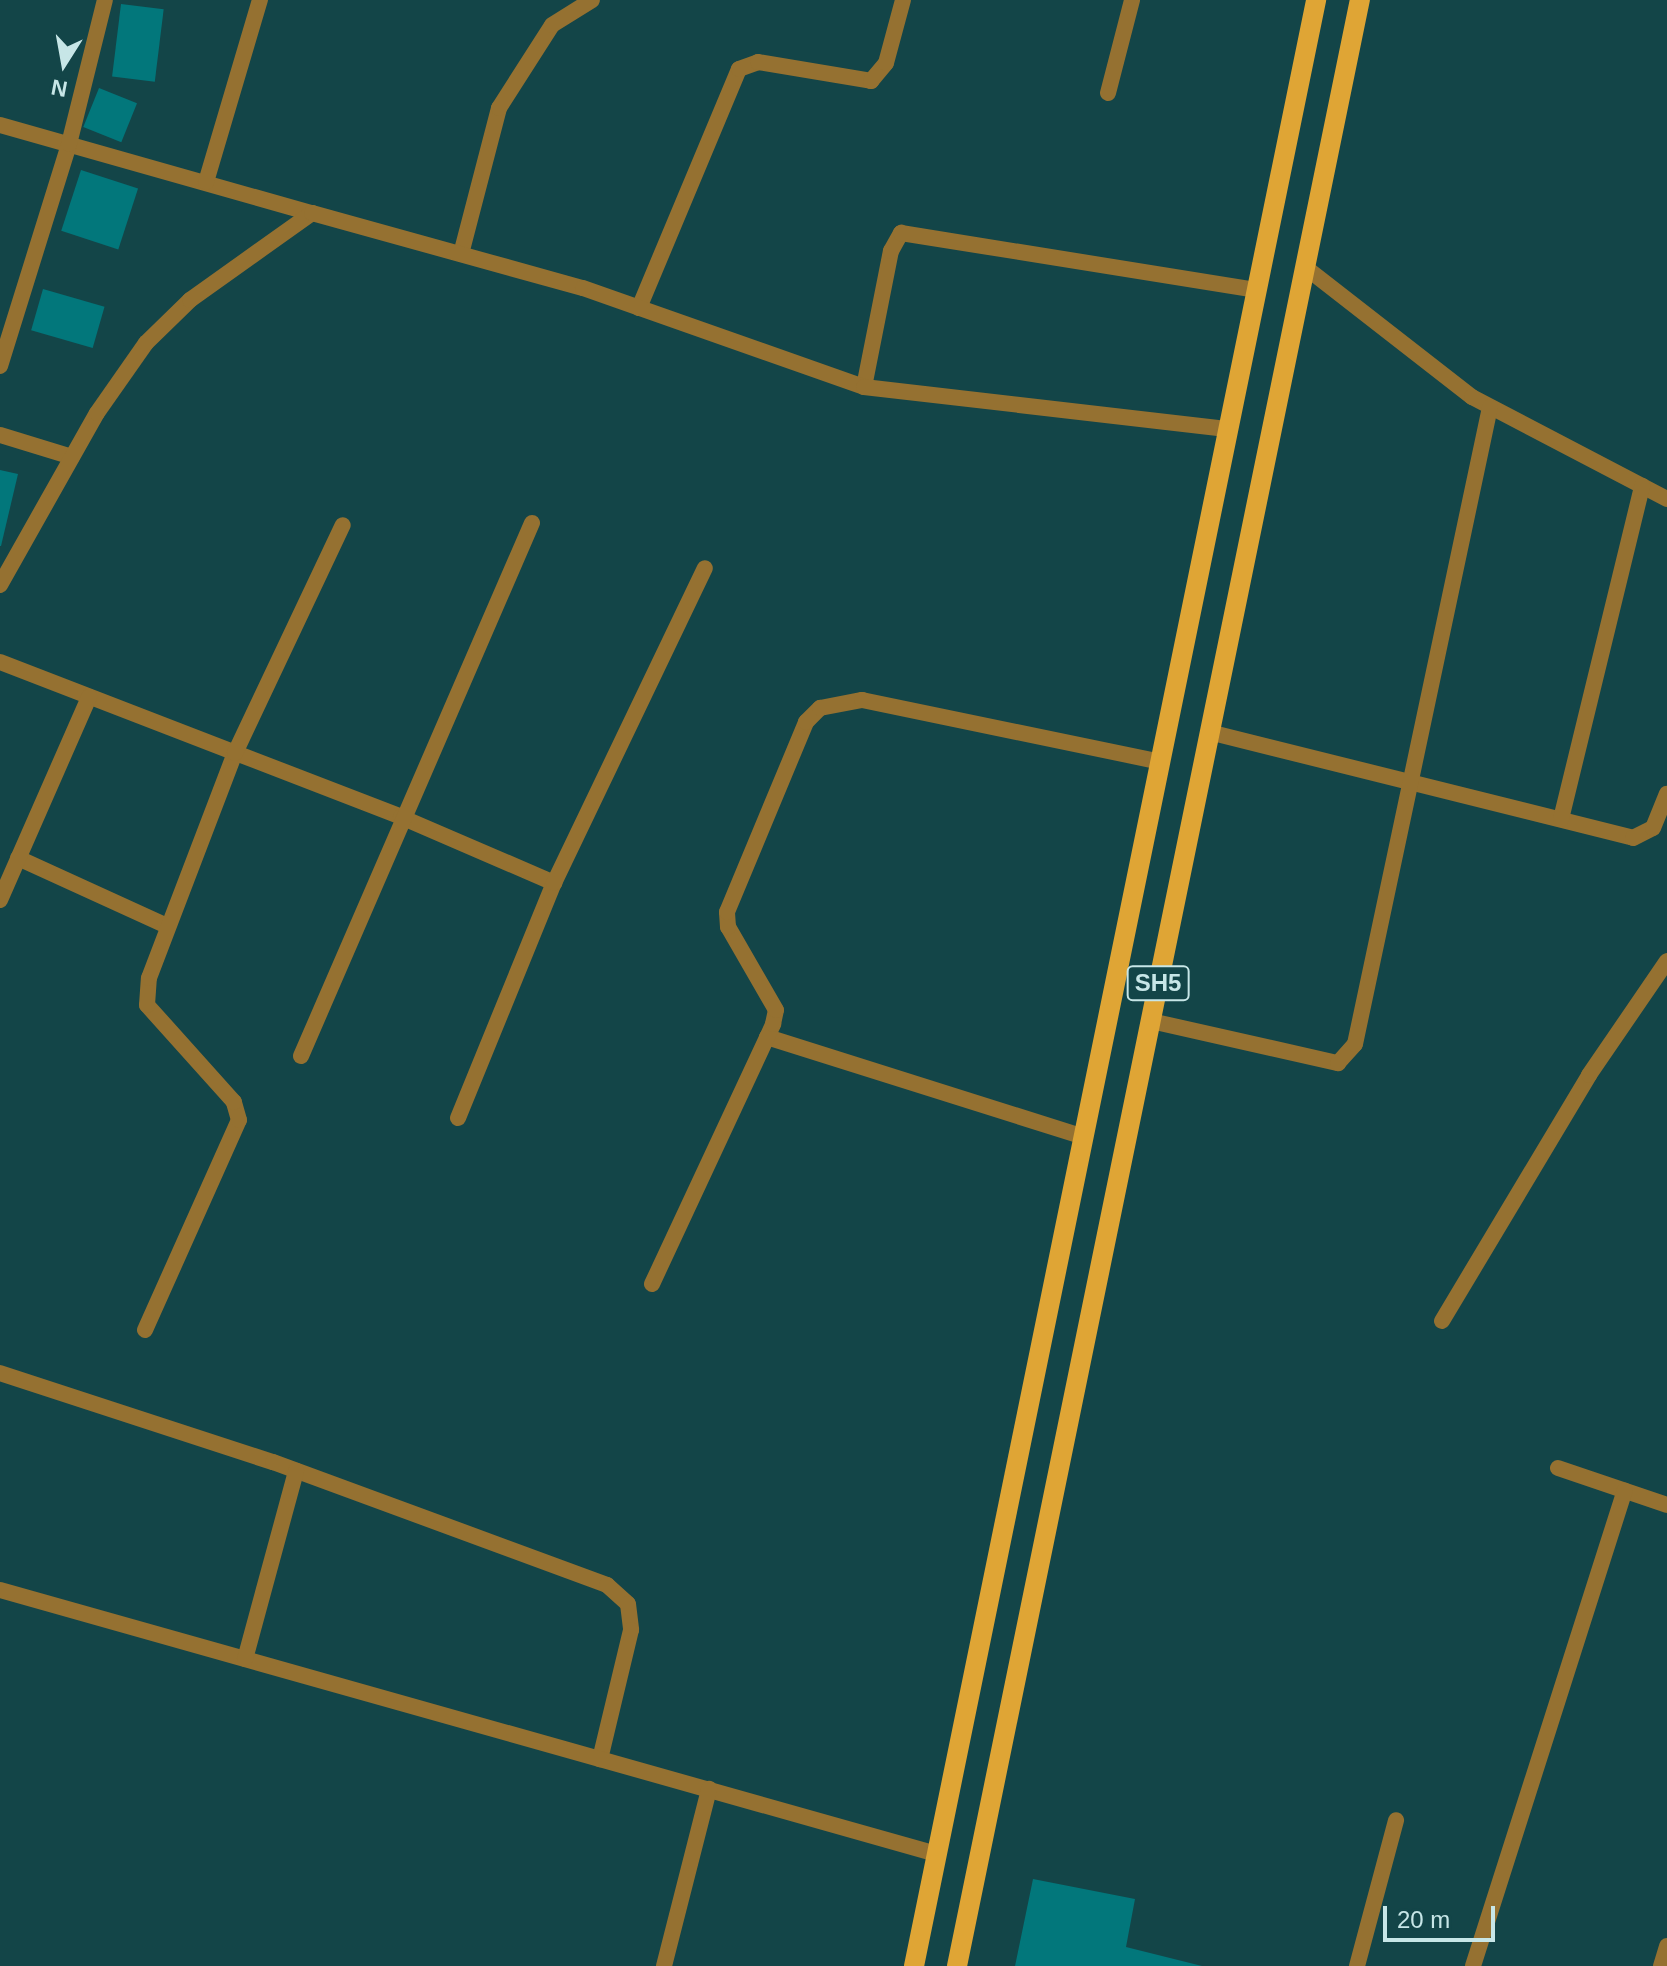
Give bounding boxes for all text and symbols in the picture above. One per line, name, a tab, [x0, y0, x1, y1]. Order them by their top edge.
north arrow	[24, 24, 104, 104]
text: N	[49, 74, 70, 102]
road number: SH5	[1126, 963, 1190, 1003]
scale bar	[1387, 1890, 1499, 1940]
text: 20 m	[1397, 1906, 1450, 1933]

